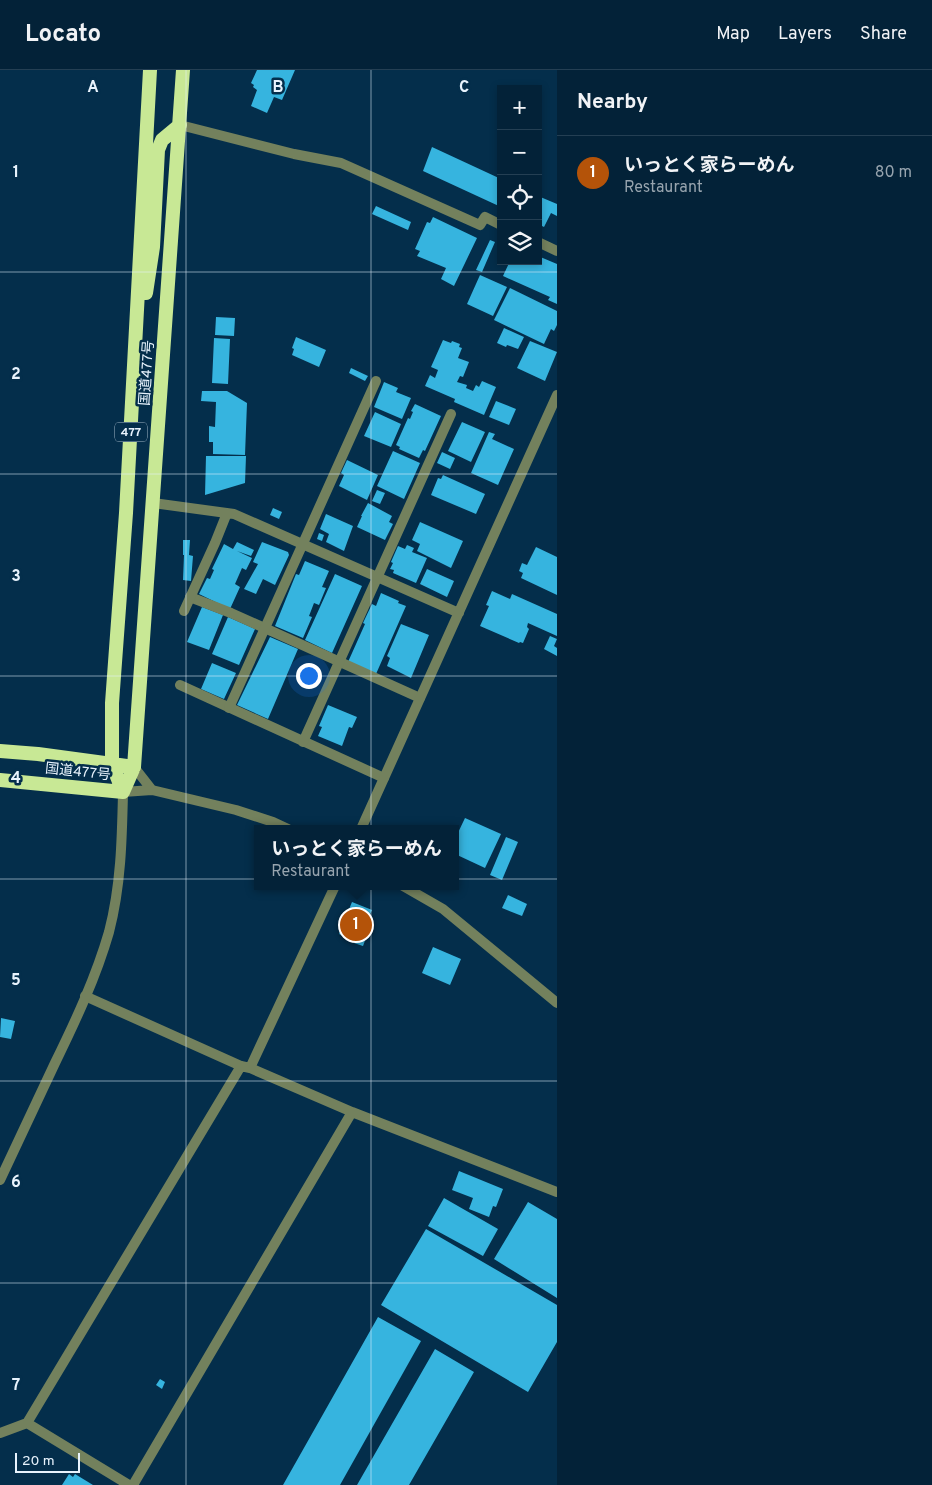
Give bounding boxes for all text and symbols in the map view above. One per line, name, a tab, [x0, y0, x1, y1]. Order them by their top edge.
text: Locato	[25, 20, 101, 50]
text: Map	[716, 23, 750, 46]
text: Layers	[778, 23, 832, 46]
text: Share	[860, 23, 907, 46]
text: A	[87, 78, 99, 98]
text: B	[272, 78, 284, 98]
text: C	[459, 78, 469, 98]
map controls	[497, 85, 542, 265]
button: +	[497, 85, 542, 130]
text: Nearby	[577, 89, 648, 116]
button: −	[497, 130, 542, 175]
text: いっとく家らーめん	[624, 154, 794, 178]
text: 1	[13, 163, 19, 183]
text: 1	[590, 163, 596, 183]
text: 80 m	[875, 163, 912, 183]
button: locate	[497, 175, 542, 220]
text: Restaurant	[624, 178, 703, 198]
button: layers	[497, 220, 542, 265]
street label: 国道477号	[137, 340, 158, 406]
text: 2	[11, 365, 21, 385]
road number: 477	[115, 422, 147, 442]
text: 3	[11, 567, 21, 587]
your location	[296, 663, 322, 689]
street label: 国道477号	[44, 761, 111, 784]
text: 4	[11, 769, 21, 789]
popup	[254, 825, 459, 890]
text: いっとく家らーめん	[271, 838, 442, 862]
text: Restaurant	[271, 862, 350, 882]
pin: 1	[340, 906, 372, 944]
text: 5	[11, 971, 21, 991]
text: 6	[11, 1173, 21, 1193]
text: 7	[12, 1376, 20, 1396]
scale bar	[15, 1450, 80, 1473]
text: 20 m	[22, 1453, 55, 1470]

